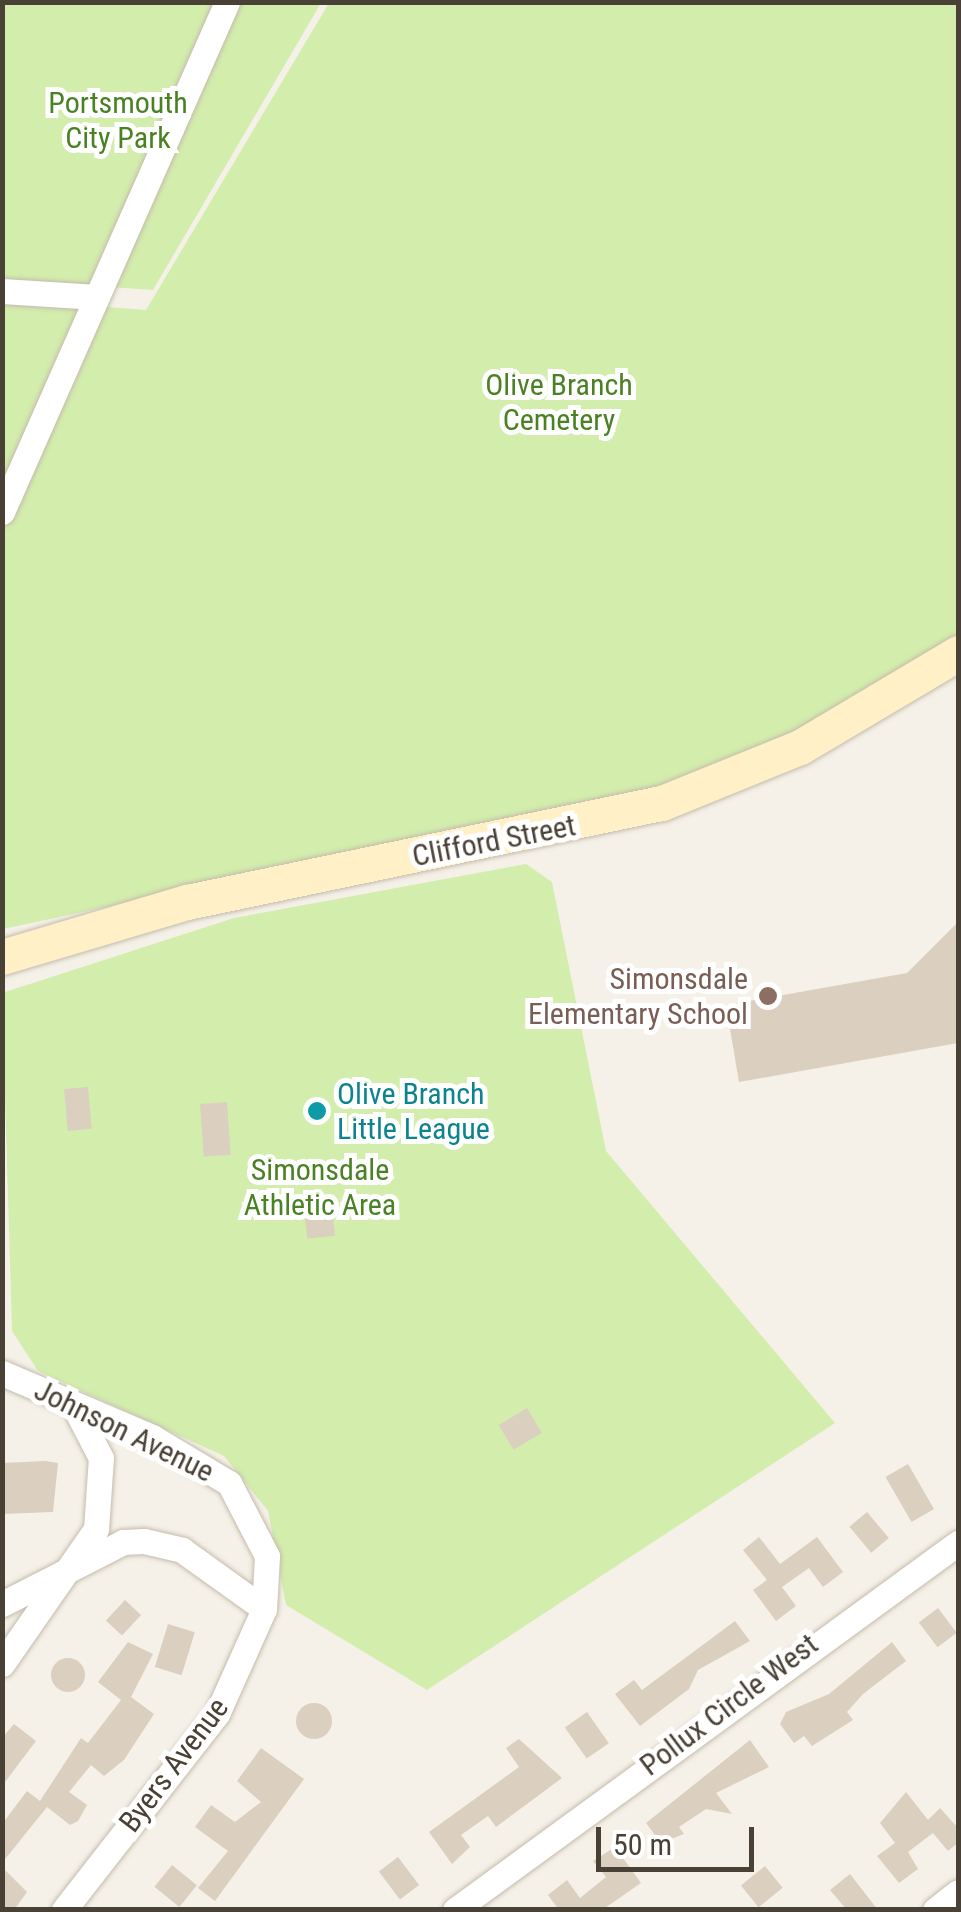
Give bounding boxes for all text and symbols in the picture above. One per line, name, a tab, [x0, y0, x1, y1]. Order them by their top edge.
park label: Portsmouth City Park	[48, 85, 188, 156]
park label: Olive Branch Cemetery	[485, 367, 633, 438]
street label: Clifford Street	[409, 808, 579, 874]
place label: Simonsdale Elementary School	[528, 961, 748, 1032]
marker: Simonsdale Elementary School	[757, 985, 779, 1007]
place label: Olive Branch Little League	[337, 1076, 490, 1146]
marker: Olive Branch Little League	[306, 1100, 328, 1122]
park label: Simonsdale Athletic Area	[244, 1152, 396, 1222]
street label: Johnson Avenue	[28, 1372, 220, 1490]
street label: Pollux Circle West	[633, 1626, 825, 1784]
street label: Byers Avenue	[112, 1691, 236, 1839]
scale bar	[601, 1807, 758, 1869]
text: 50 m	[613, 1827, 672, 1862]

